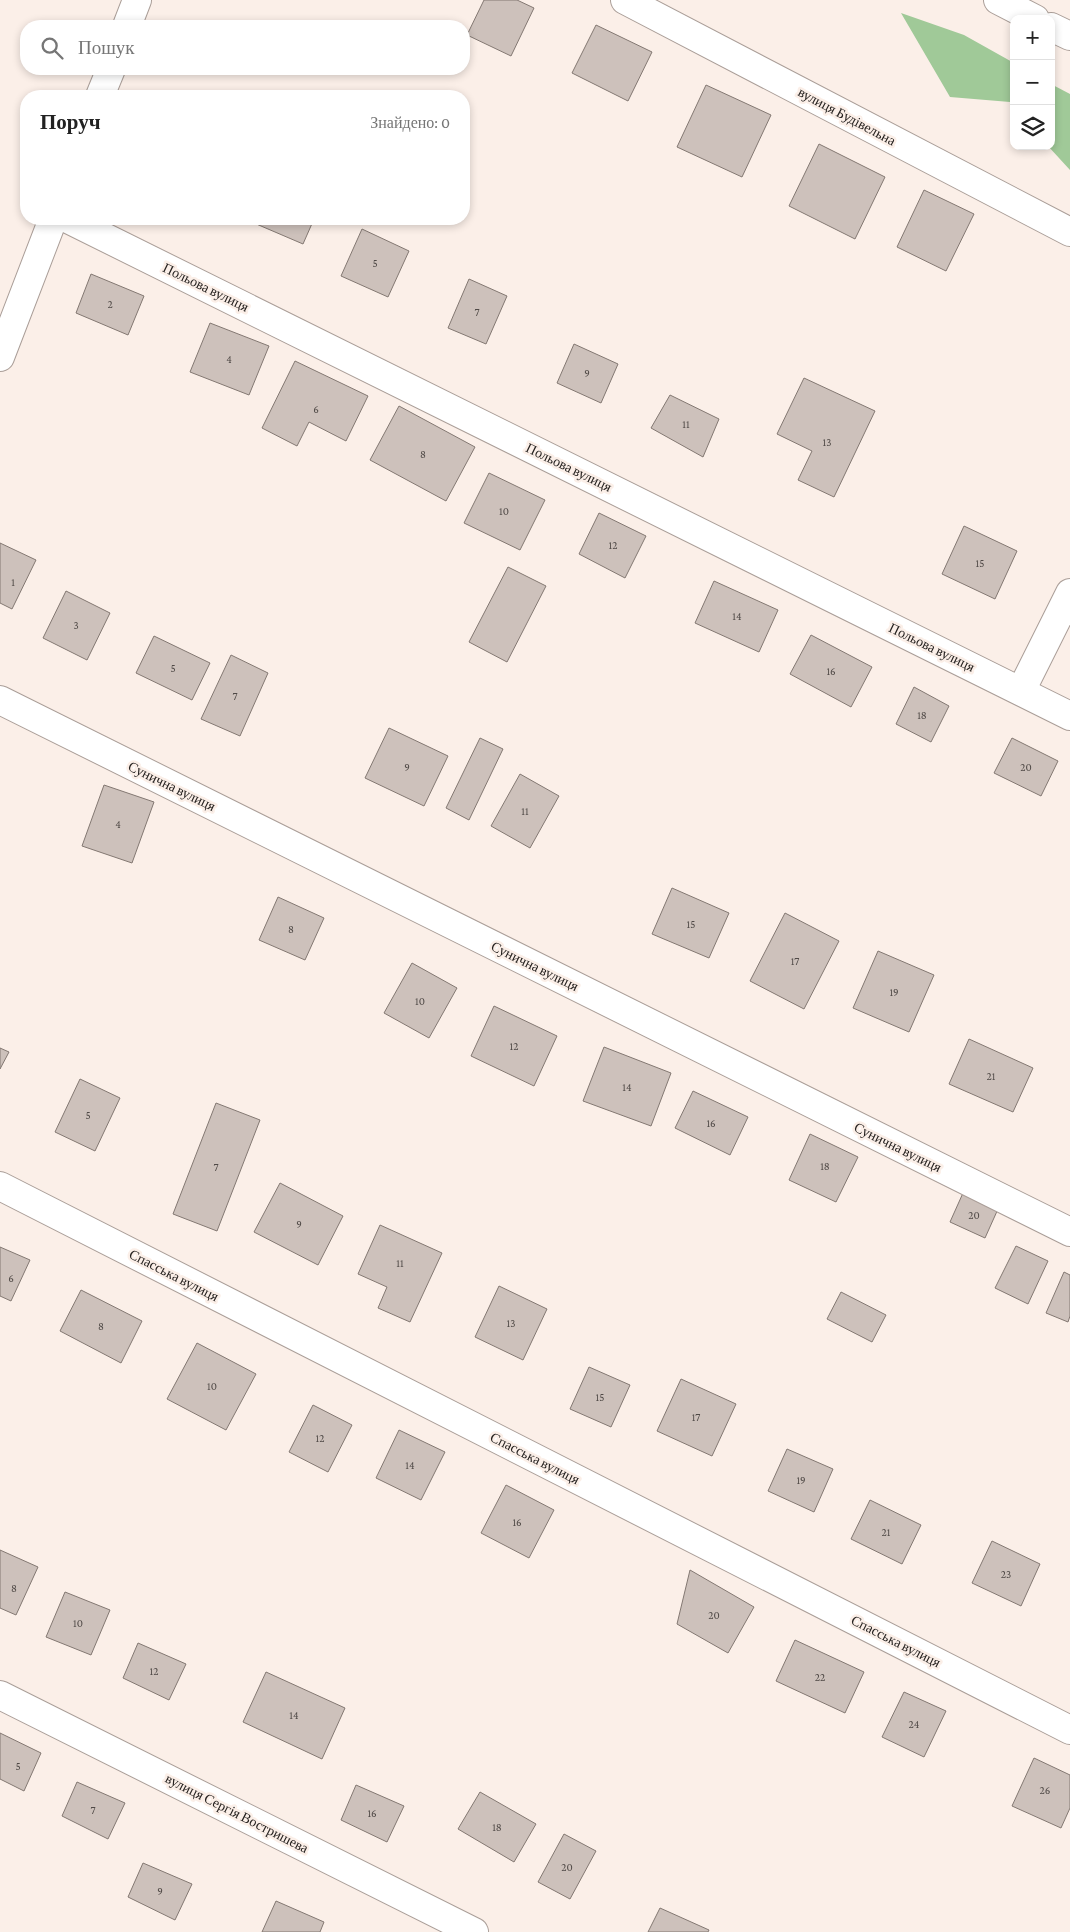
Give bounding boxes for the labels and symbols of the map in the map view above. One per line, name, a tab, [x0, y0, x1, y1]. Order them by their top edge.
street label: вулиця Будівельна	[795, 84, 899, 149]
house number: 5	[372, 257, 378, 269]
street label: Польова вулиця	[160, 259, 252, 315]
house number: 2	[107, 298, 113, 310]
house number: 7	[474, 306, 480, 318]
house number: 4	[226, 353, 232, 365]
house number: 9	[584, 367, 590, 379]
house number: 6	[313, 403, 319, 415]
house number: 11	[682, 418, 690, 430]
house number: 13	[823, 436, 831, 448]
street label: Польова вулиця	[523, 439, 615, 495]
house number: 8	[420, 448, 426, 460]
house number: 10	[499, 505, 509, 517]
house number: 12	[609, 539, 617, 551]
house number: 15	[976, 557, 984, 569]
house number: 1	[11, 576, 15, 588]
house number: 14	[732, 610, 742, 622]
house number: 3	[73, 619, 79, 631]
street label: Польова вулиця	[886, 619, 978, 675]
house number: 5	[170, 662, 176, 674]
house number: 16	[826, 665, 836, 677]
house number: 7	[232, 690, 238, 702]
house number: 18	[917, 709, 927, 721]
street label: Сунична вулиця	[126, 758, 219, 814]
house number: 9	[404, 761, 410, 773]
house number: 20	[1020, 761, 1032, 773]
house number: 11	[521, 805, 529, 817]
house number: 4	[115, 818, 121, 830]
house number: 15	[687, 918, 695, 930]
house number: 8	[288, 923, 294, 935]
street label: Сунична вулиця	[489, 938, 582, 994]
house number: 17	[791, 955, 799, 967]
house number: 19	[889, 986, 899, 998]
house number: 10	[415, 995, 425, 1007]
house number: 12	[510, 1040, 518, 1052]
house number: 21	[987, 1070, 996, 1082]
house number: 14	[622, 1081, 632, 1093]
house number: 5	[85, 1109, 91, 1121]
house number: 16	[706, 1117, 716, 1129]
street label: Сунична вулиця	[852, 1119, 945, 1175]
house number: 18	[820, 1160, 830, 1172]
house number: 7	[213, 1161, 219, 1173]
house number: 20	[968, 1209, 980, 1221]
house number: 9	[296, 1218, 302, 1230]
street label: Спасська вулиця	[127, 1246, 222, 1305]
house number: 11	[396, 1257, 404, 1269]
house number: 6	[8, 1272, 14, 1284]
house number: 13	[507, 1317, 515, 1329]
house number: 8	[98, 1320, 104, 1332]
house number: 10	[207, 1380, 217, 1392]
house number: 15	[596, 1391, 604, 1403]
house number: 17	[692, 1411, 700, 1423]
street label: Спасська вулиця	[488, 1429, 583, 1488]
house number: 12	[316, 1432, 324, 1444]
house number: 14	[405, 1459, 415, 1471]
house number: 19	[796, 1474, 806, 1486]
house number: 16	[512, 1516, 522, 1528]
house number: 21	[882, 1526, 891, 1538]
house number: 23	[1001, 1568, 1011, 1580]
house number: 8	[11, 1582, 17, 1594]
house number: 20	[708, 1609, 720, 1621]
street label: Спасська вулиця	[849, 1612, 944, 1671]
house number: 10	[73, 1617, 83, 1629]
house number: 12	[150, 1665, 158, 1677]
house number: 22	[815, 1671, 825, 1683]
house number: 14	[289, 1709, 299, 1721]
house number: 24	[909, 1718, 920, 1730]
house number: 5	[15, 1760, 21, 1772]
street label: вулиця Сергія Востришева	[163, 1770, 312, 1856]
house number: 26	[1040, 1784, 1050, 1796]
house number: 7	[90, 1804, 96, 1816]
house number: 16	[367, 1807, 377, 1819]
house number: 18	[492, 1821, 502, 1833]
house number: 20	[561, 1861, 573, 1873]
house number: 9	[157, 1885, 163, 1897]

